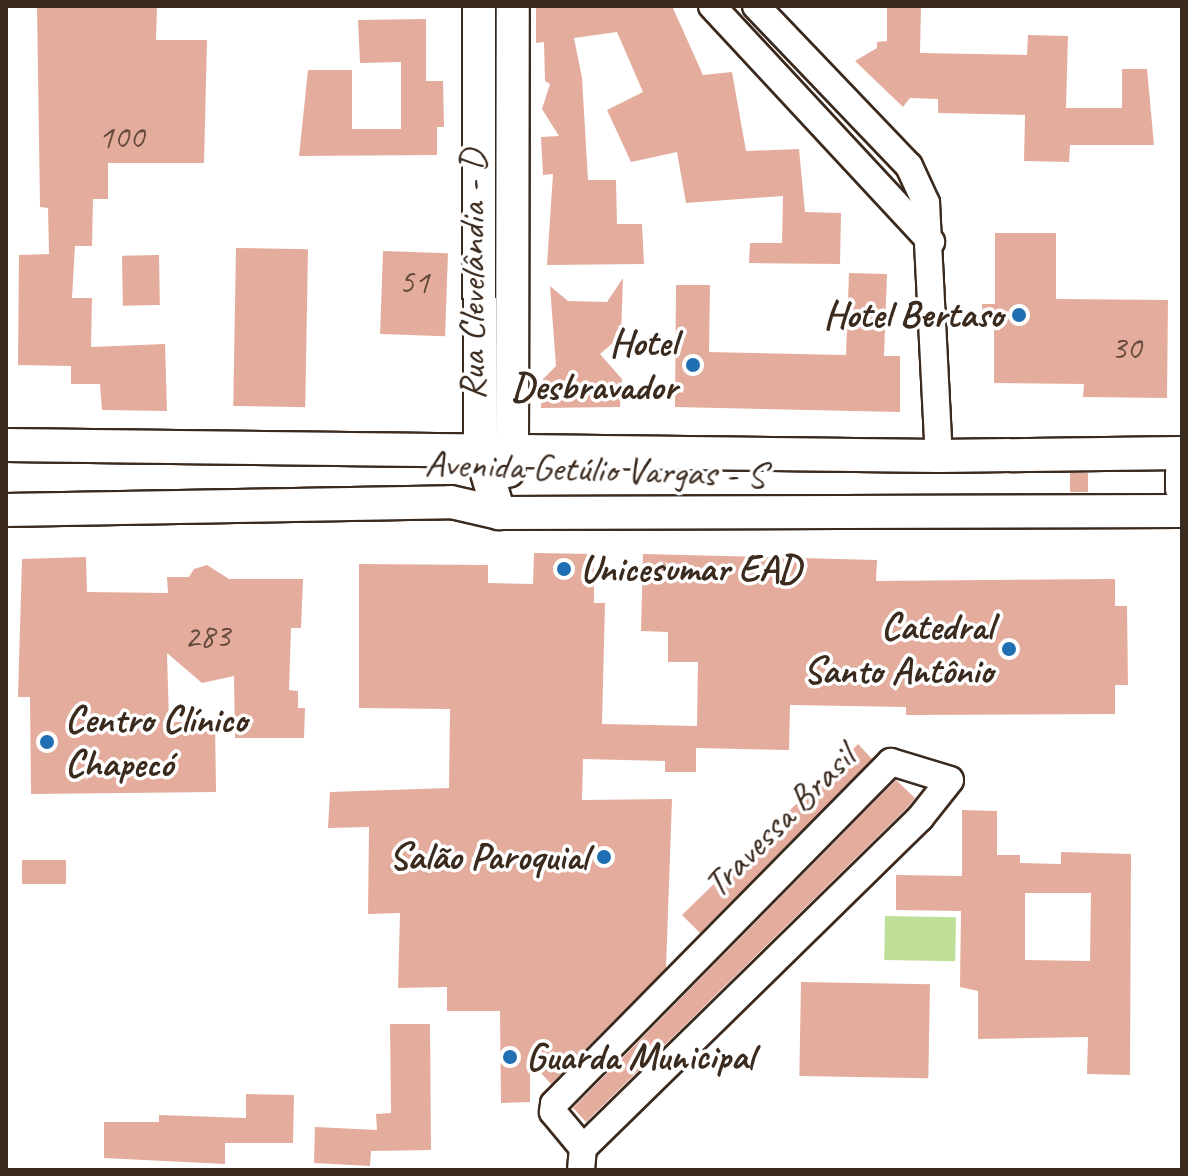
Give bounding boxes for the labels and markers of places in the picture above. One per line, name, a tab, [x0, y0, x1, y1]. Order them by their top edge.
place label: Hotel Bertaso	[825, 292, 1003, 338]
marker: Hotel Bertaso	[1010, 306, 1028, 324]
place label: Hotel Desbravador	[511, 320, 677, 410]
marker: Hotel Desbravador	[684, 356, 702, 374]
place label: Unicesumar EAD	[580, 546, 800, 592]
marker: Unicesumar EAD	[555, 560, 573, 578]
place label: Catedral Santo Antônio	[804, 604, 993, 694]
marker: Catedral Santo Antônio	[1000, 640, 1018, 658]
place label: Centro Clínico Chapecó	[65, 697, 247, 786]
marker: Centro Clínico Chapecó	[36, 731, 58, 753]
place label: Salão Paroquial	[387, 834, 588, 880]
marker: Salão Paroquial	[595, 848, 613, 866]
place label: Guarda Municipal	[526, 1034, 754, 1080]
marker: Guarda Municipal	[501, 1048, 519, 1066]

